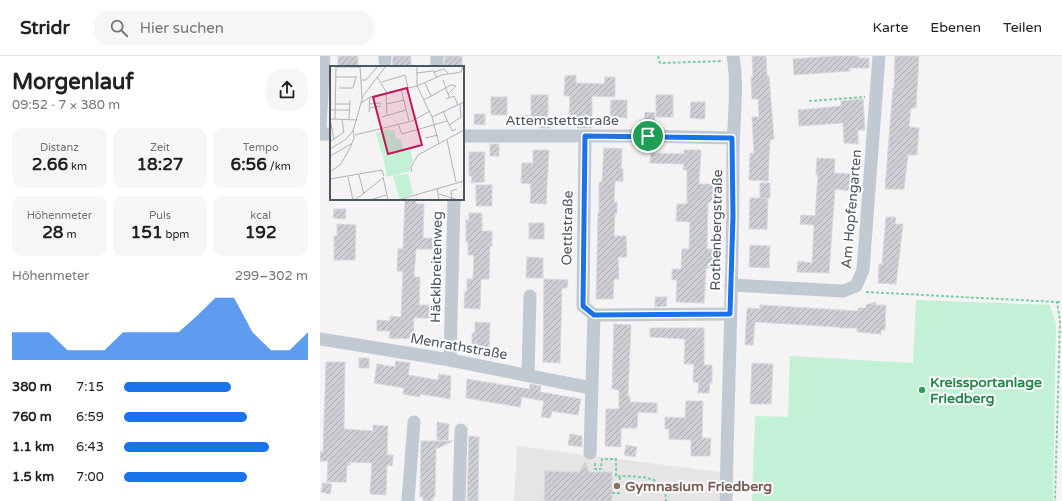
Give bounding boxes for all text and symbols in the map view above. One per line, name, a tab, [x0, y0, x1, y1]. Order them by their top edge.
search box	[94, 10, 374, 46]
text: Stridr	[20, 17, 70, 39]
icon: search	[108, 17, 130, 39]
text: Hier suchen	[140, 19, 224, 37]
text: Karte	[873, 19, 908, 36]
text: Ebenen	[930, 19, 981, 36]
text: Teilen	[1003, 19, 1042, 36]
inset map	[330, 66, 464, 200]
text: Morgenlauf	[12, 69, 134, 95]
button: share	[266, 69, 308, 111]
text: 09:52 · 7 × 380 m	[12, 97, 120, 113]
street label: Attemstettstraße	[505, 112, 619, 129]
pin	[631, 119, 665, 153]
icon: arrive	[637, 125, 659, 147]
text: Distanz	[40, 141, 79, 154]
text: Zeit	[150, 141, 170, 154]
text: Tempo	[243, 141, 279, 154]
street label: Am Hopfengarten	[838, 149, 865, 269]
text: 2.66	[32, 154, 68, 175]
text: 18:27	[136, 154, 184, 175]
text: 6:56	[231, 154, 267, 175]
text: km	[68, 160, 87, 173]
text: /km	[267, 160, 291, 173]
street label: Rothenbergstraße	[707, 169, 726, 291]
street label: Oettlstraße	[558, 190, 577, 266]
text: Höhenmeter	[27, 209, 92, 222]
text: Puls	[149, 209, 171, 222]
text: kcal	[250, 209, 271, 222]
street label: Häcklbreitenweg	[427, 211, 446, 323]
text: 28	[42, 222, 64, 243]
text: 151	[131, 222, 163, 243]
text: 192	[245, 222, 277, 243]
text: m	[64, 228, 76, 241]
text: bpm	[163, 228, 189, 241]
text: Höhenmeter	[12, 268, 89, 284]
text: 299–302 m	[235, 268, 308, 284]
street label: Menrathstraße	[409, 330, 509, 363]
place label: Kreissportanlage Friedberg	[930, 374, 1042, 407]
text: 380 m	[12, 379, 52, 395]
text: 7:15	[76, 379, 104, 395]
marker: Kreissportanlage Friedberg	[917, 385, 927, 395]
text: 760 m	[12, 409, 52, 425]
text: 6:59	[76, 409, 104, 425]
text: 1.1 km	[12, 439, 54, 455]
text: 6:43	[76, 439, 104, 455]
text: 1.5 km	[12, 469, 54, 485]
text: 7:00	[76, 469, 104, 485]
place label: Gymnasium Friedberg	[625, 478, 772, 495]
marker: Gymnasium Friedberg	[612, 481, 622, 491]

